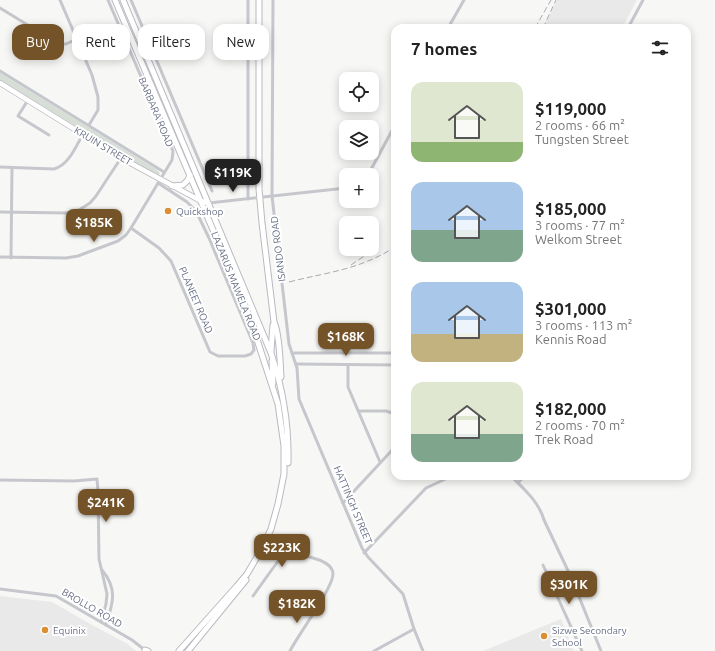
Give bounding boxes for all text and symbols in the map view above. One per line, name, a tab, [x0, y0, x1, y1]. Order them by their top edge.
chip: Buy	[12, 24, 64, 60]
chip: Rent	[72, 24, 130, 60]
chip: Filters	[138, 24, 205, 60]
chip: New	[213, 24, 269, 60]
icon: filters	[649, 37, 671, 59]
text: 7 homes	[411, 39, 477, 58]
map controls	[339, 72, 379, 256]
button: locate	[339, 72, 379, 112]
street label: BARBARA ROAD	[136, 75, 176, 149]
icon: home	[443, 98, 491, 146]
text: $119,000	[535, 99, 606, 118]
text: 2 rooms · 66 m²	[535, 118, 625, 132]
button: layers	[339, 120, 379, 160]
street label: KRUIN STREET	[72, 125, 134, 168]
text: Tungsten Street	[535, 132, 629, 146]
pin: $119K	[205, 159, 261, 193]
text: $119K	[214, 165, 252, 179]
button: +	[339, 168, 379, 208]
icon: home	[443, 198, 491, 246]
text: $185,000	[535, 199, 606, 218]
marker: Quickshop	[163, 206, 173, 216]
place label: Quickshop	[176, 206, 223, 217]
pin: $185K	[66, 209, 122, 243]
text: $185K	[75, 215, 113, 229]
street label: ISANDO ROAD	[269, 216, 287, 282]
button: −	[339, 216, 379, 256]
text: 3 rooms · 77 m²	[535, 218, 625, 232]
street label: LAZARUS MAWELA ROAD	[209, 230, 263, 342]
text: Welkom Street	[535, 232, 622, 246]
street label: PLANEET ROAD	[177, 265, 215, 335]
icon: home	[443, 298, 491, 346]
text: $301,000	[535, 299, 606, 318]
text: 3 rooms · 113 m²	[535, 318, 632, 332]
pin: $168K	[318, 323, 374, 357]
text: $168K	[327, 329, 365, 343]
text: Kennis Road	[535, 332, 607, 346]
icon: home	[443, 398, 491, 446]
text: $182,000	[535, 399, 606, 418]
text: 2 rooms · 70 m²	[535, 418, 625, 432]
text: Trek Road	[535, 432, 593, 446]
street label: HATTINGH STREET	[332, 464, 375, 546]
pin: $241K	[78, 489, 134, 523]
text: $241K	[87, 495, 125, 509]
pin: $223K	[254, 534, 310, 568]
text: $223K	[263, 540, 301, 554]
pin: $301K	[541, 571, 597, 605]
text: $301K	[550, 577, 588, 591]
street label: BROLLO ROAD	[60, 586, 124, 630]
pin: $182K	[269, 590, 325, 624]
text: $182K	[278, 596, 316, 610]
marker: Equinix	[40, 625, 50, 635]
place label: Equinix	[53, 625, 86, 636]
place label: Sizwe Secondary School	[552, 625, 627, 648]
marker: Sizwe Secondary School	[539, 631, 549, 641]

